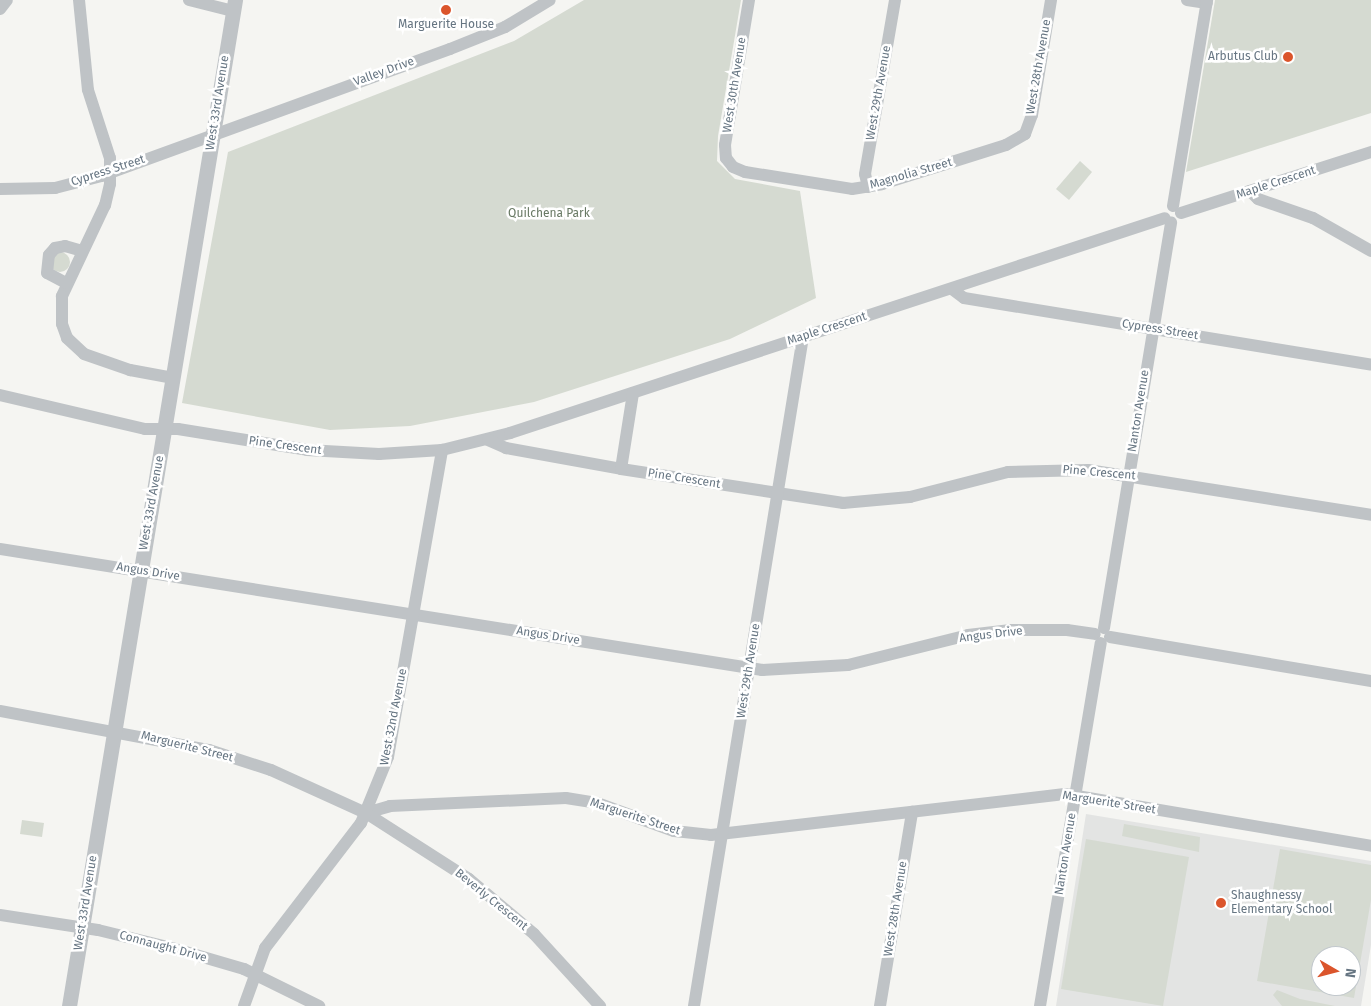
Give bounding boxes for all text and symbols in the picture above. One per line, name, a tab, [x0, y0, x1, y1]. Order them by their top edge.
marker: Marguerite House	[440, 4, 452, 16]
place label: Marguerite House	[398, 18, 494, 32]
street label: West 28th Avenue	[1024, 18, 1054, 116]
street label: West 30th Avenue	[720, 36, 750, 134]
street label: West 29th Avenue	[864, 45, 894, 141]
place label: Arbutus Club	[1208, 50, 1278, 64]
marker: Arbutus Club	[1282, 51, 1294, 63]
street label: Valley Drive	[352, 54, 416, 90]
street label: West 33rd Avenue	[203, 55, 233, 151]
street label: Cypress Street	[69, 152, 147, 190]
street label: Magnolia Street	[868, 155, 954, 193]
street label: Maple Crescent	[1235, 163, 1317, 203]
park label: Quilchena Park	[508, 207, 590, 221]
street label: Maple Crescent	[786, 309, 868, 349]
street label: Cypress Street	[1121, 317, 1199, 343]
street label: Nanton Avenue	[1125, 369, 1153, 453]
street label: Pine Crescent	[248, 434, 322, 458]
street label: West 33rd Avenue	[137, 455, 167, 551]
street label: Pine Crescent	[1062, 463, 1136, 483]
street label: Pine Crescent	[647, 466, 721, 492]
street label: Angus Drive	[115, 560, 181, 584]
street label: West 29th Avenue	[734, 622, 764, 720]
street label: Angus Drive	[515, 624, 581, 648]
street label: Angus Drive	[958, 624, 1024, 646]
street label: West 32nd Avenue	[378, 667, 410, 767]
street label: Marguerite Street	[139, 729, 235, 765]
street label: Marguerite Street	[1061, 789, 1157, 817]
street label: Marguerite Street	[588, 796, 682, 838]
street label: Nanton Avenue	[1052, 812, 1080, 896]
street label: West 33rd Avenue	[71, 855, 101, 951]
street label: West 28th Avenue	[881, 860, 911, 958]
street label: Beverly Crescent	[452, 866, 530, 934]
place label: Shaughnessy Elementary School	[1231, 889, 1333, 917]
marker: Shaughnessy Elementary School	[1215, 897, 1227, 909]
street label: Connaught Drive	[118, 928, 208, 966]
north arrow	[1311, 946, 1361, 996]
text: N	[1341, 967, 1359, 979]

